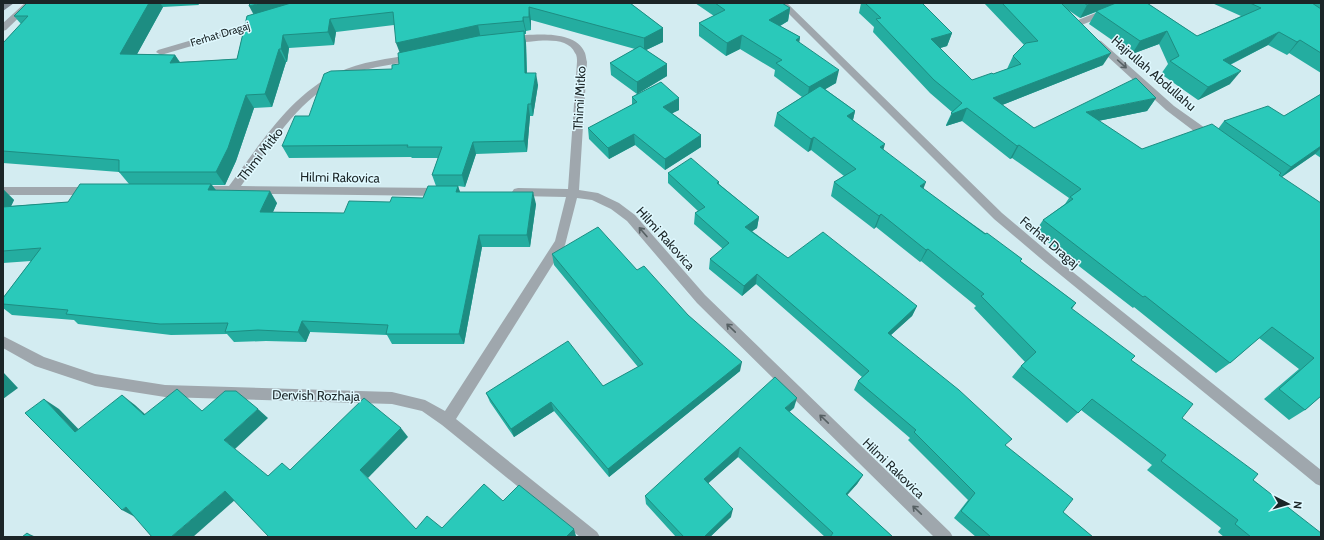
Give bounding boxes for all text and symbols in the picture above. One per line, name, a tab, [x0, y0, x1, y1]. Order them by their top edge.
street label: Ferhat Dragaj	[189, 18, 251, 50]
street label: Hajrullah Abdullahu	[1108, 32, 1200, 115]
one-way arrow	[1117, 59, 1127, 69]
street label: Thimi Mitko	[569, 66, 589, 130]
street label: Thimi Mitko	[234, 124, 286, 184]
street label: Hilmi Rakovica	[300, 168, 381, 186]
street label: Hilmi Rakovica	[633, 203, 699, 274]
street label: Ferhat Dragaj	[1016, 213, 1083, 272]
one-way arrow	[639, 227, 648, 237]
one-way arrow	[726, 323, 736, 333]
street label: Dervish Rozhaja	[272, 386, 361, 405]
one-way arrow	[819, 414, 829, 424]
street label: Hilmi Rakovica	[860, 435, 929, 502]
north arrow	[1268, 484, 1308, 524]
text: N	[1291, 500, 1305, 510]
one-way arrow	[912, 505, 922, 515]

